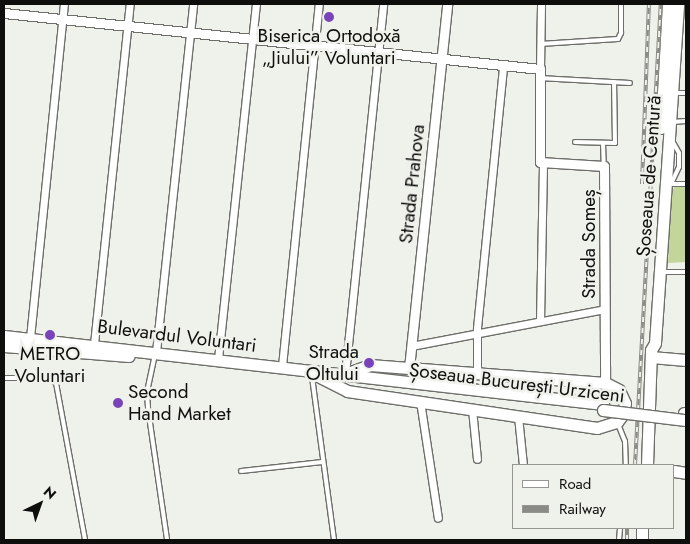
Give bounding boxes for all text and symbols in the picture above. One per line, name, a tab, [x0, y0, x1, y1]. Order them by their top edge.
marker: Biserica Ortodoxă „Jiului” Voluntari	[323, 11, 335, 23]
place label: Biserica Ortodoxă „Jiului” Voluntari	[258, 25, 400, 69]
street label: Șoseaua de Centură	[632, 95, 666, 257]
street label: Strada Prahova	[394, 123, 430, 245]
street label: Strada Someș	[578, 189, 600, 299]
street label: Bulevardul Voluntari	[96, 315, 258, 357]
marker: METRO Voluntari	[44, 329, 56, 341]
place label: Strada Oltului	[306, 341, 359, 385]
place label: METRO Voluntari	[15, 343, 85, 387]
marker: Strada Oltului	[363, 357, 375, 369]
street label: Șoseaua București Urziceni	[408, 358, 626, 408]
place label: Second Hand Market	[128, 381, 231, 425]
marker: Second Hand Market	[112, 397, 124, 409]
legend	[512, 464, 675, 529]
text: Road	[559, 473, 591, 495]
north arrow	[15, 479, 65, 529]
text: N	[39, 482, 61, 504]
text: Railway	[559, 498, 606, 520]

